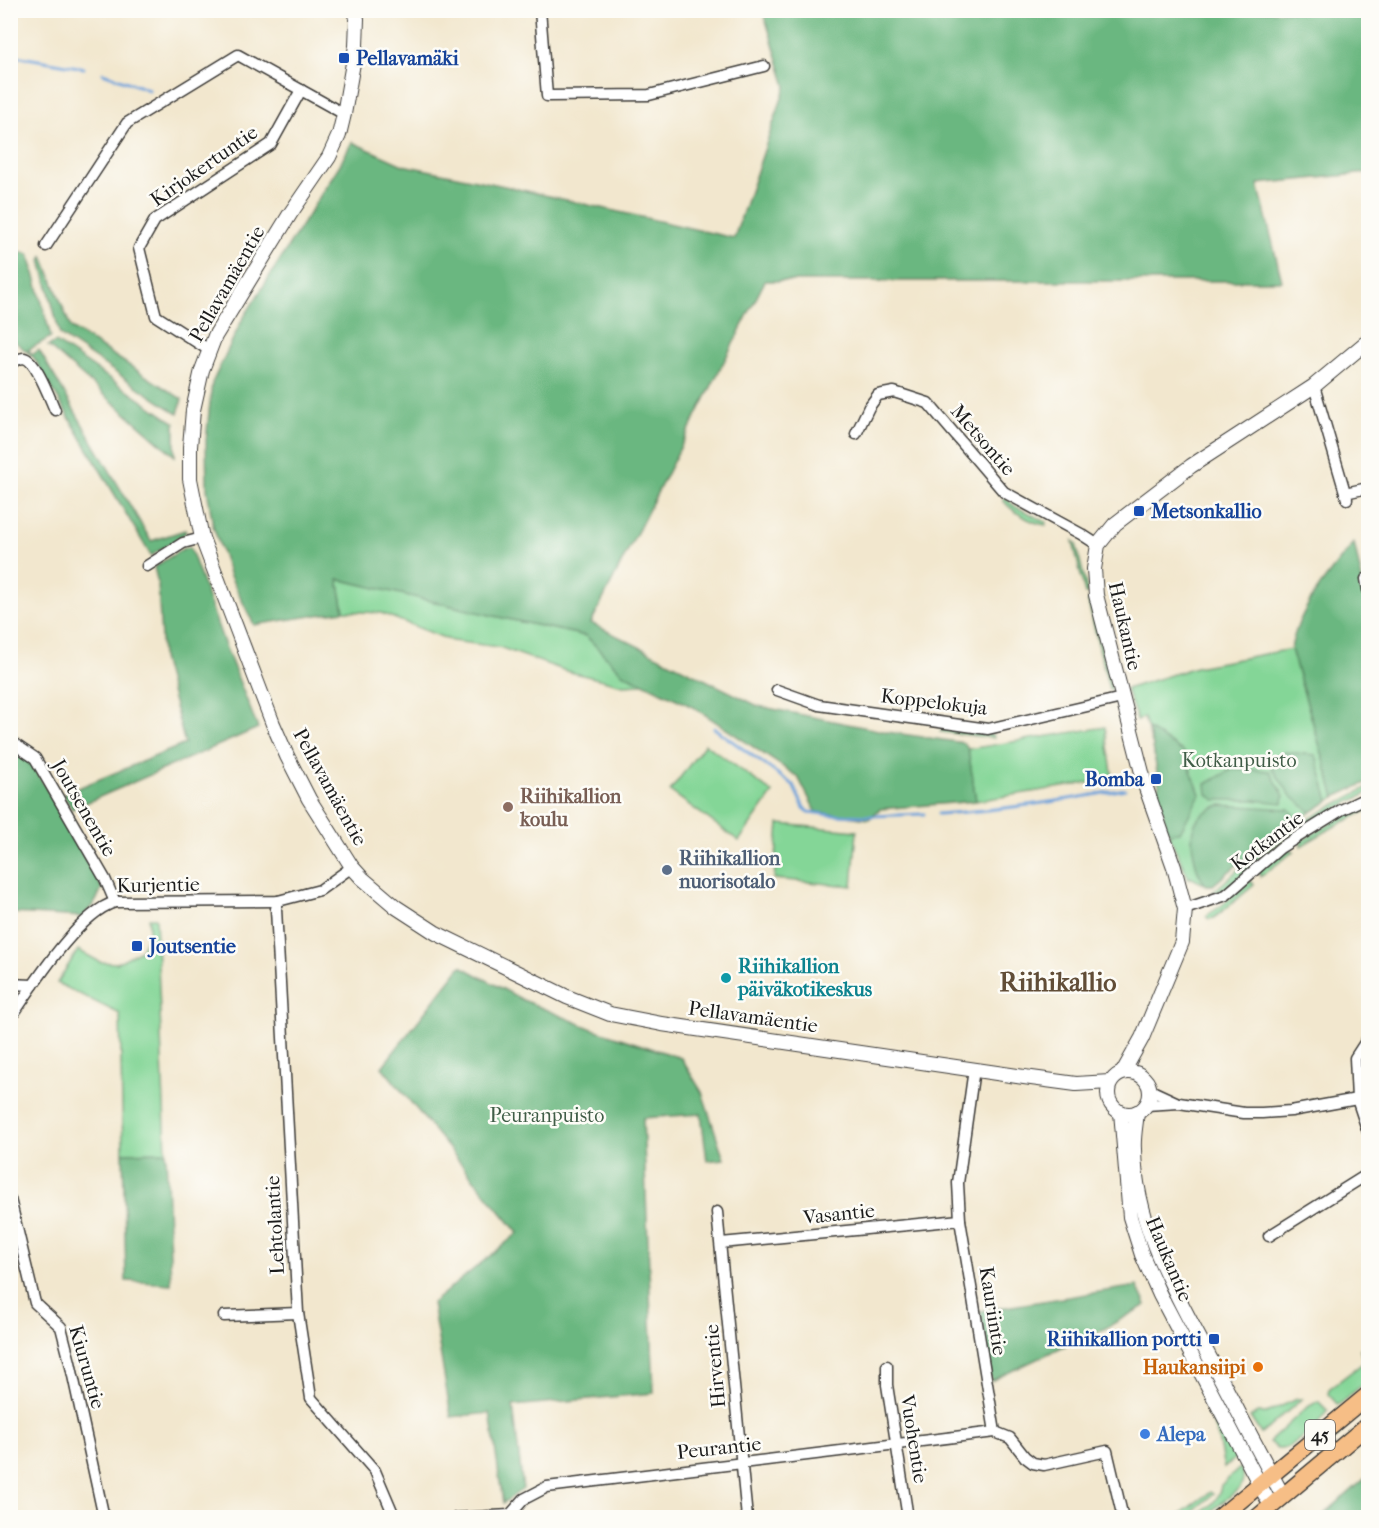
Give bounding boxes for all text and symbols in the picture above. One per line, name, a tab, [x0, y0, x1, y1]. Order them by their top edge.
place label: Pellavamäki	[356, 47, 460, 70]
marker: Pellavamäki	[337, 51, 351, 65]
street label: Kirjokertuntie	[146, 121, 262, 211]
street label: Pellavamäentie	[184, 222, 270, 346]
street label: Metsontie	[946, 400, 1020, 480]
place label: Metsonkallio	[1150, 500, 1262, 523]
marker: Metsonkallio	[1132, 504, 1146, 518]
street label: Haukantie	[1104, 580, 1146, 673]
street label: Koppelokuja	[879, 684, 989, 720]
street label: Pellavamäentie	[288, 724, 372, 850]
park label: Kotkanpuisto	[1181, 749, 1297, 772]
street label: Joutsenentie	[46, 754, 121, 861]
place label: Bomba	[1085, 768, 1145, 791]
marker: Bomba	[1149, 772, 1163, 786]
place label: Riihikallion koulu	[519, 785, 622, 831]
marker: Riihikallion koulu	[501, 800, 515, 814]
street label: Kotkantie	[1226, 806, 1308, 876]
place label: Riihikallion nuorisotalo	[678, 847, 781, 893]
marker: Riihikallion nuorisotalo	[660, 863, 674, 877]
street label: Kurjentie	[116, 873, 200, 897]
place label: Joutsentie	[147, 935, 236, 958]
marker: Joutsentie	[130, 939, 144, 953]
place label: Riihikallion päiväkotikeskus	[737, 955, 873, 1001]
district label: Riihikallio	[1000, 967, 1116, 998]
marker: Riihikallion päiväkotikeskus	[719, 971, 733, 985]
street label: Pellavamäentie	[687, 997, 819, 1037]
park label: Peuranpuisto	[490, 1104, 604, 1127]
street label: Lehtolantie	[261, 1175, 289, 1275]
street label: Vasantie	[801, 1199, 876, 1229]
street label: Haukantie	[1141, 1213, 1197, 1305]
street label: Kauriintie	[975, 1265, 1011, 1357]
street label: Kiuruntie	[64, 1323, 110, 1411]
street label: Hirventie	[700, 1323, 730, 1409]
place label: Riihikallion portti	[1047, 1328, 1203, 1351]
marker: Riihikallion portti	[1207, 1332, 1221, 1346]
place label: Haukansiipi	[1143, 1356, 1247, 1379]
marker: Haukansiipi	[1251, 1360, 1265, 1374]
street label: Vuohentie	[896, 1392, 932, 1485]
road number: 45	[1305, 1420, 1335, 1450]
place label: Alepa	[1155, 1423, 1206, 1446]
marker: Alepa	[1138, 1427, 1152, 1441]
street label: Peurantie	[676, 1432, 762, 1464]

